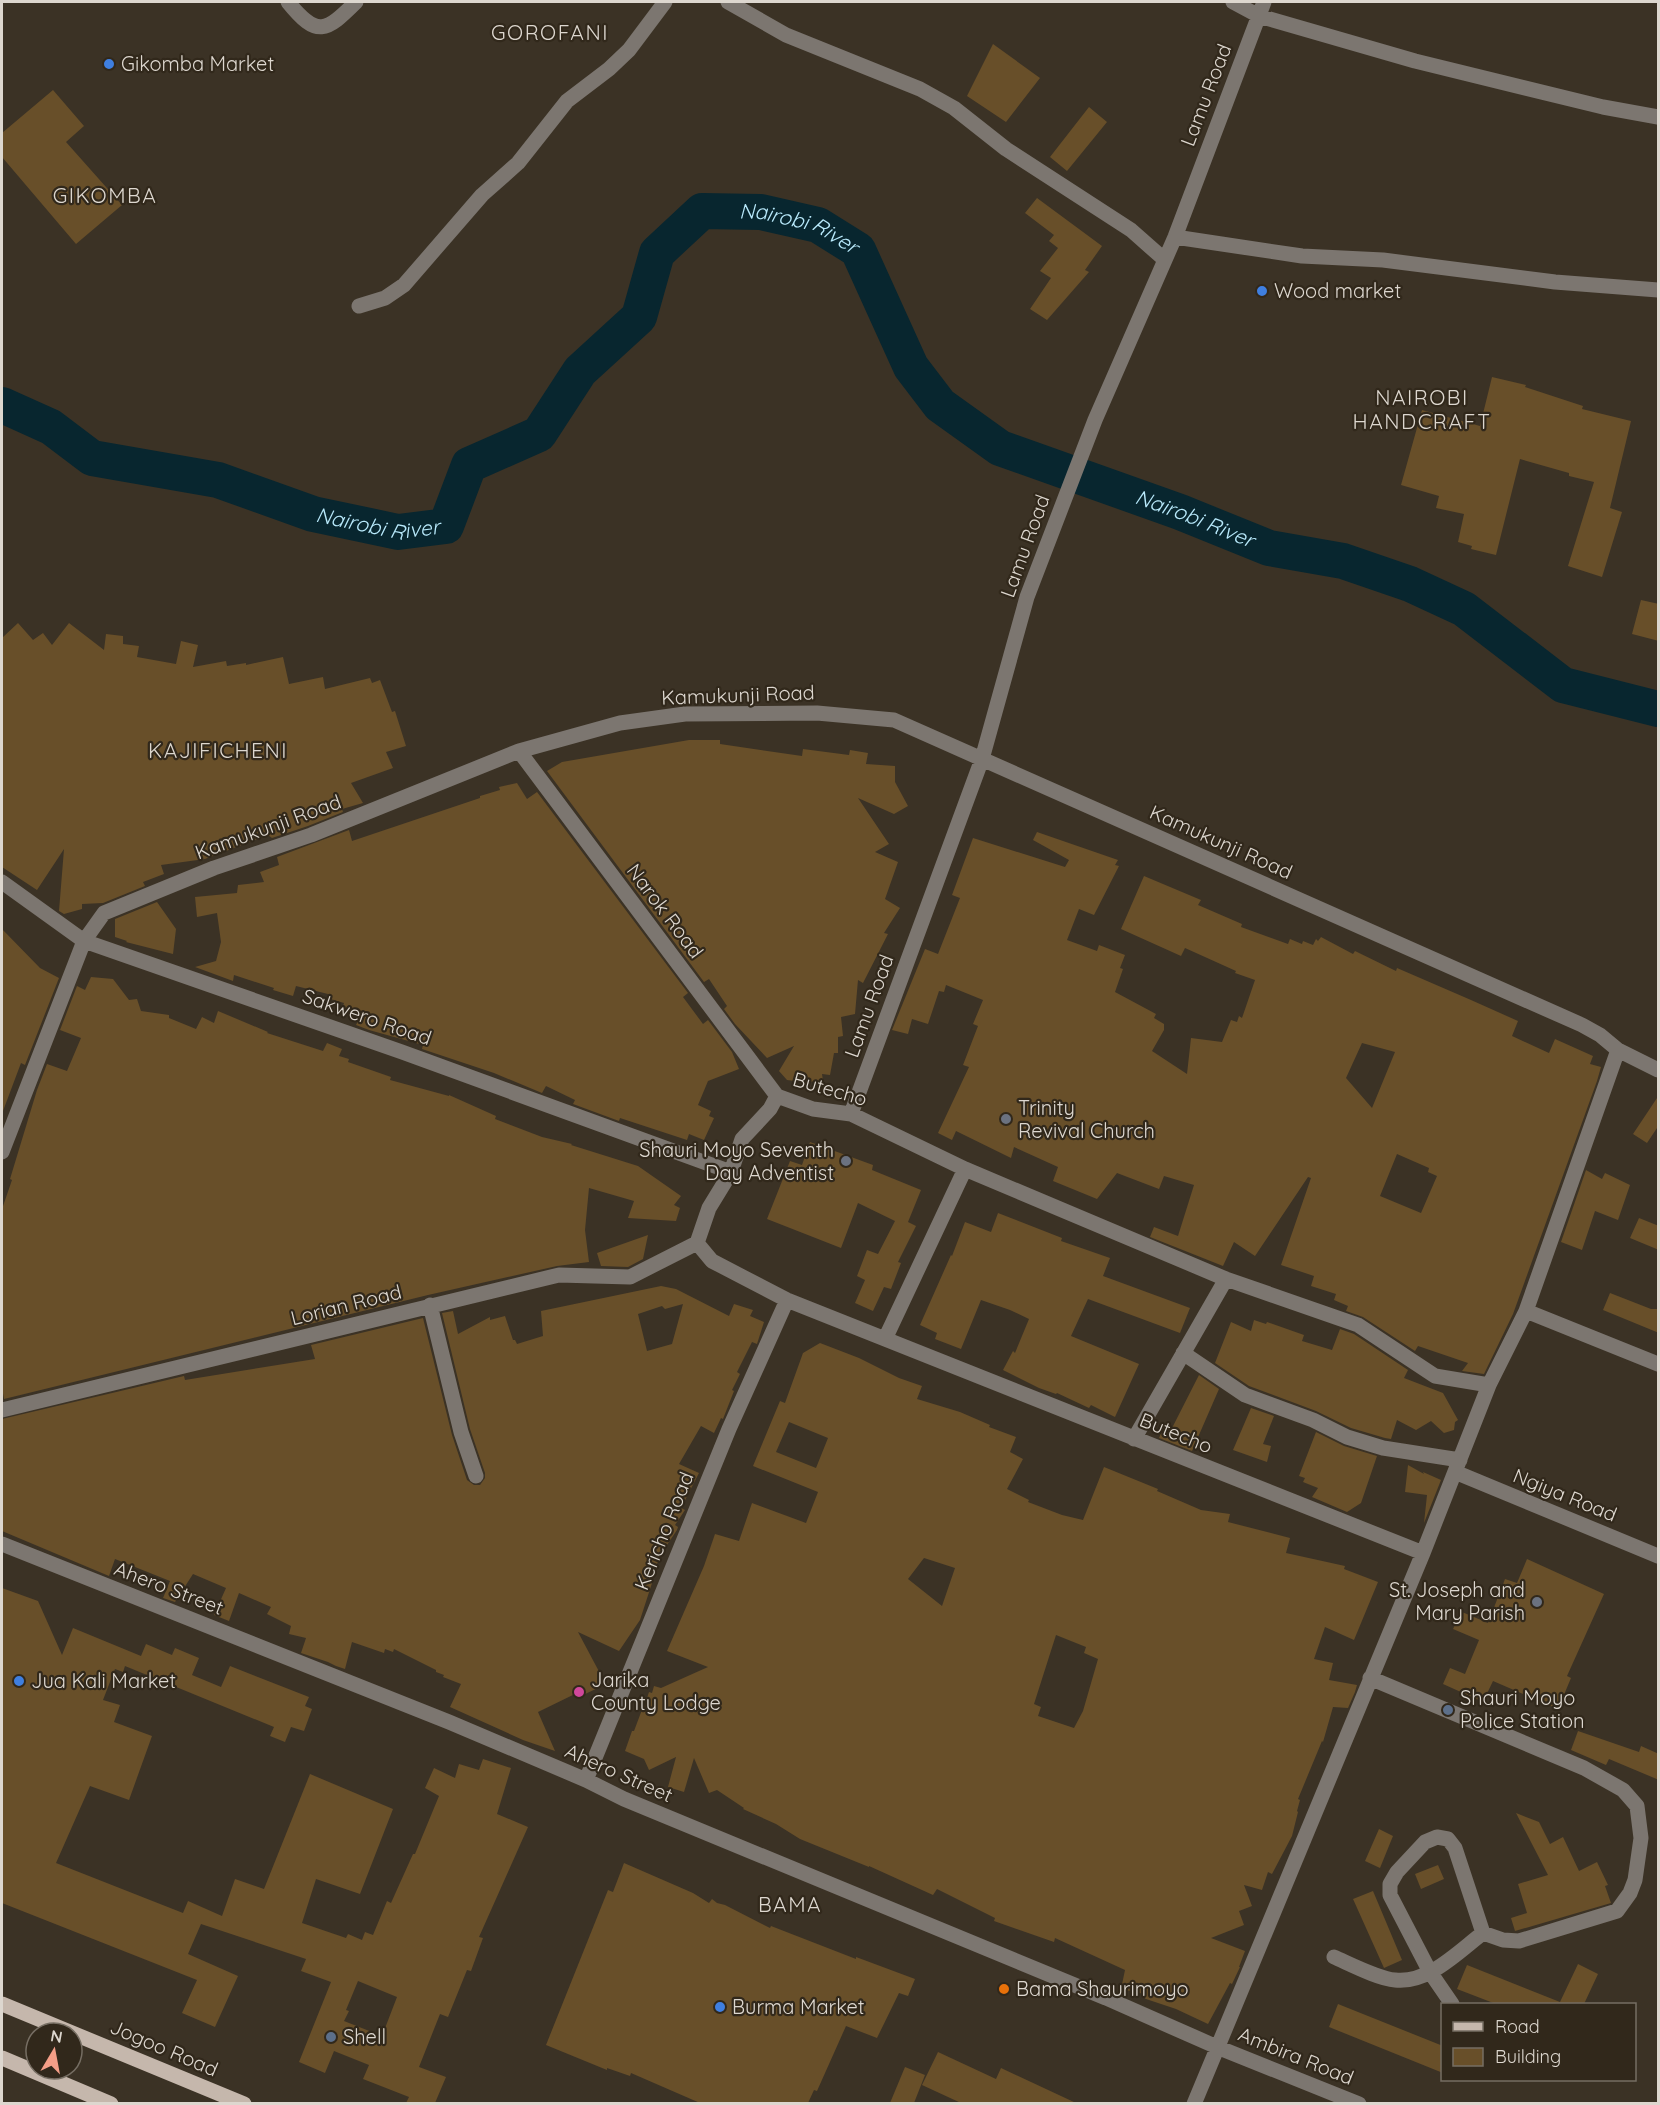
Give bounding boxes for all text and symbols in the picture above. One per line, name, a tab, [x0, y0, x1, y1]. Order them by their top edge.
district label: GOROFANI	[491, 19, 609, 45]
street label: Lamu Road	[1175, 40, 1236, 149]
place label: Gikomba Market	[121, 51, 274, 76]
marker: Gikomba Market	[102, 57, 116, 71]
district label: GIKOMBA	[53, 182, 157, 208]
water label: Nairobi River	[739, 198, 866, 261]
place label: Wood market	[1274, 278, 1401, 303]
marker: Wood market	[1255, 284, 1269, 298]
district label: NAIROBI HANDCRAFT	[1353, 384, 1491, 434]
water label: Nairobi River	[1132, 483, 1261, 554]
street label: Lamu Road	[994, 491, 1055, 601]
water label: Nairobi River	[314, 501, 444, 545]
street label: Kamukunji Road	[661, 679, 815, 710]
district label: KAJIFICHENI	[148, 737, 288, 763]
street label: Kamukunji Road	[191, 789, 344, 865]
street label: Kamukunji Road	[1146, 799, 1296, 884]
street label: Narok Road	[622, 859, 709, 963]
street label: Lamu Road	[838, 951, 899, 1061]
street label: Sakwero Road	[299, 983, 435, 1050]
street label: Butecho	[790, 1066, 870, 1111]
place label: Trinity Revival Church	[1018, 1095, 1155, 1143]
marker: Trinity Revival Church	[999, 1112, 1013, 1126]
place label: Shauri Moyo Seventh Day Adventist	[639, 1137, 834, 1185]
marker: Shauri Moyo Seventh Day Adventist	[839, 1154, 853, 1168]
street label: Lorian Road	[288, 1279, 404, 1330]
street label: Butecho	[1136, 1407, 1216, 1458]
street label: Ngiya Road	[1510, 1462, 1621, 1527]
street label: Kericho Road	[628, 1468, 699, 1594]
street label: Ahero Street	[111, 1555, 228, 1620]
place label: St. Joseph and Mary Parish	[1389, 1577, 1525, 1625]
marker: St. Joseph and Mary Parish	[1530, 1595, 1544, 1609]
place label: Jarika County Lodge	[591, 1667, 721, 1715]
place label: Jua Kali Market	[31, 1668, 176, 1693]
marker: Jua Kali Market	[12, 1674, 26, 1688]
marker: Jarika County Lodge	[572, 1685, 586, 1699]
place label: Shauri Moyo Police Station	[1460, 1685, 1585, 1733]
marker: Shauri Moyo Police Station	[1441, 1703, 1455, 1717]
street label: Ahero Street	[562, 1738, 677, 1807]
district label: BAMA	[758, 1891, 822, 1917]
place label: Bama Shaurimoyo	[1016, 1976, 1189, 2001]
marker: Bama Shaurimoyo	[997, 1982, 1011, 1996]
place label: Burma Market	[732, 1994, 865, 2019]
marker: Burma Market	[713, 2000, 727, 2014]
legend	[1441, 2003, 1636, 2081]
street label: Jogoo Road	[106, 2014, 222, 2081]
text: Road	[1495, 2015, 1540, 2038]
north arrow	[24, 2021, 84, 2081]
street label: Ambira Road	[1235, 2021, 1358, 2090]
place label: Shell	[343, 2024, 386, 2049]
text: N	[49, 2025, 64, 2047]
marker: Shell	[324, 2030, 338, 2044]
text: Building	[1495, 2045, 1561, 2068]

